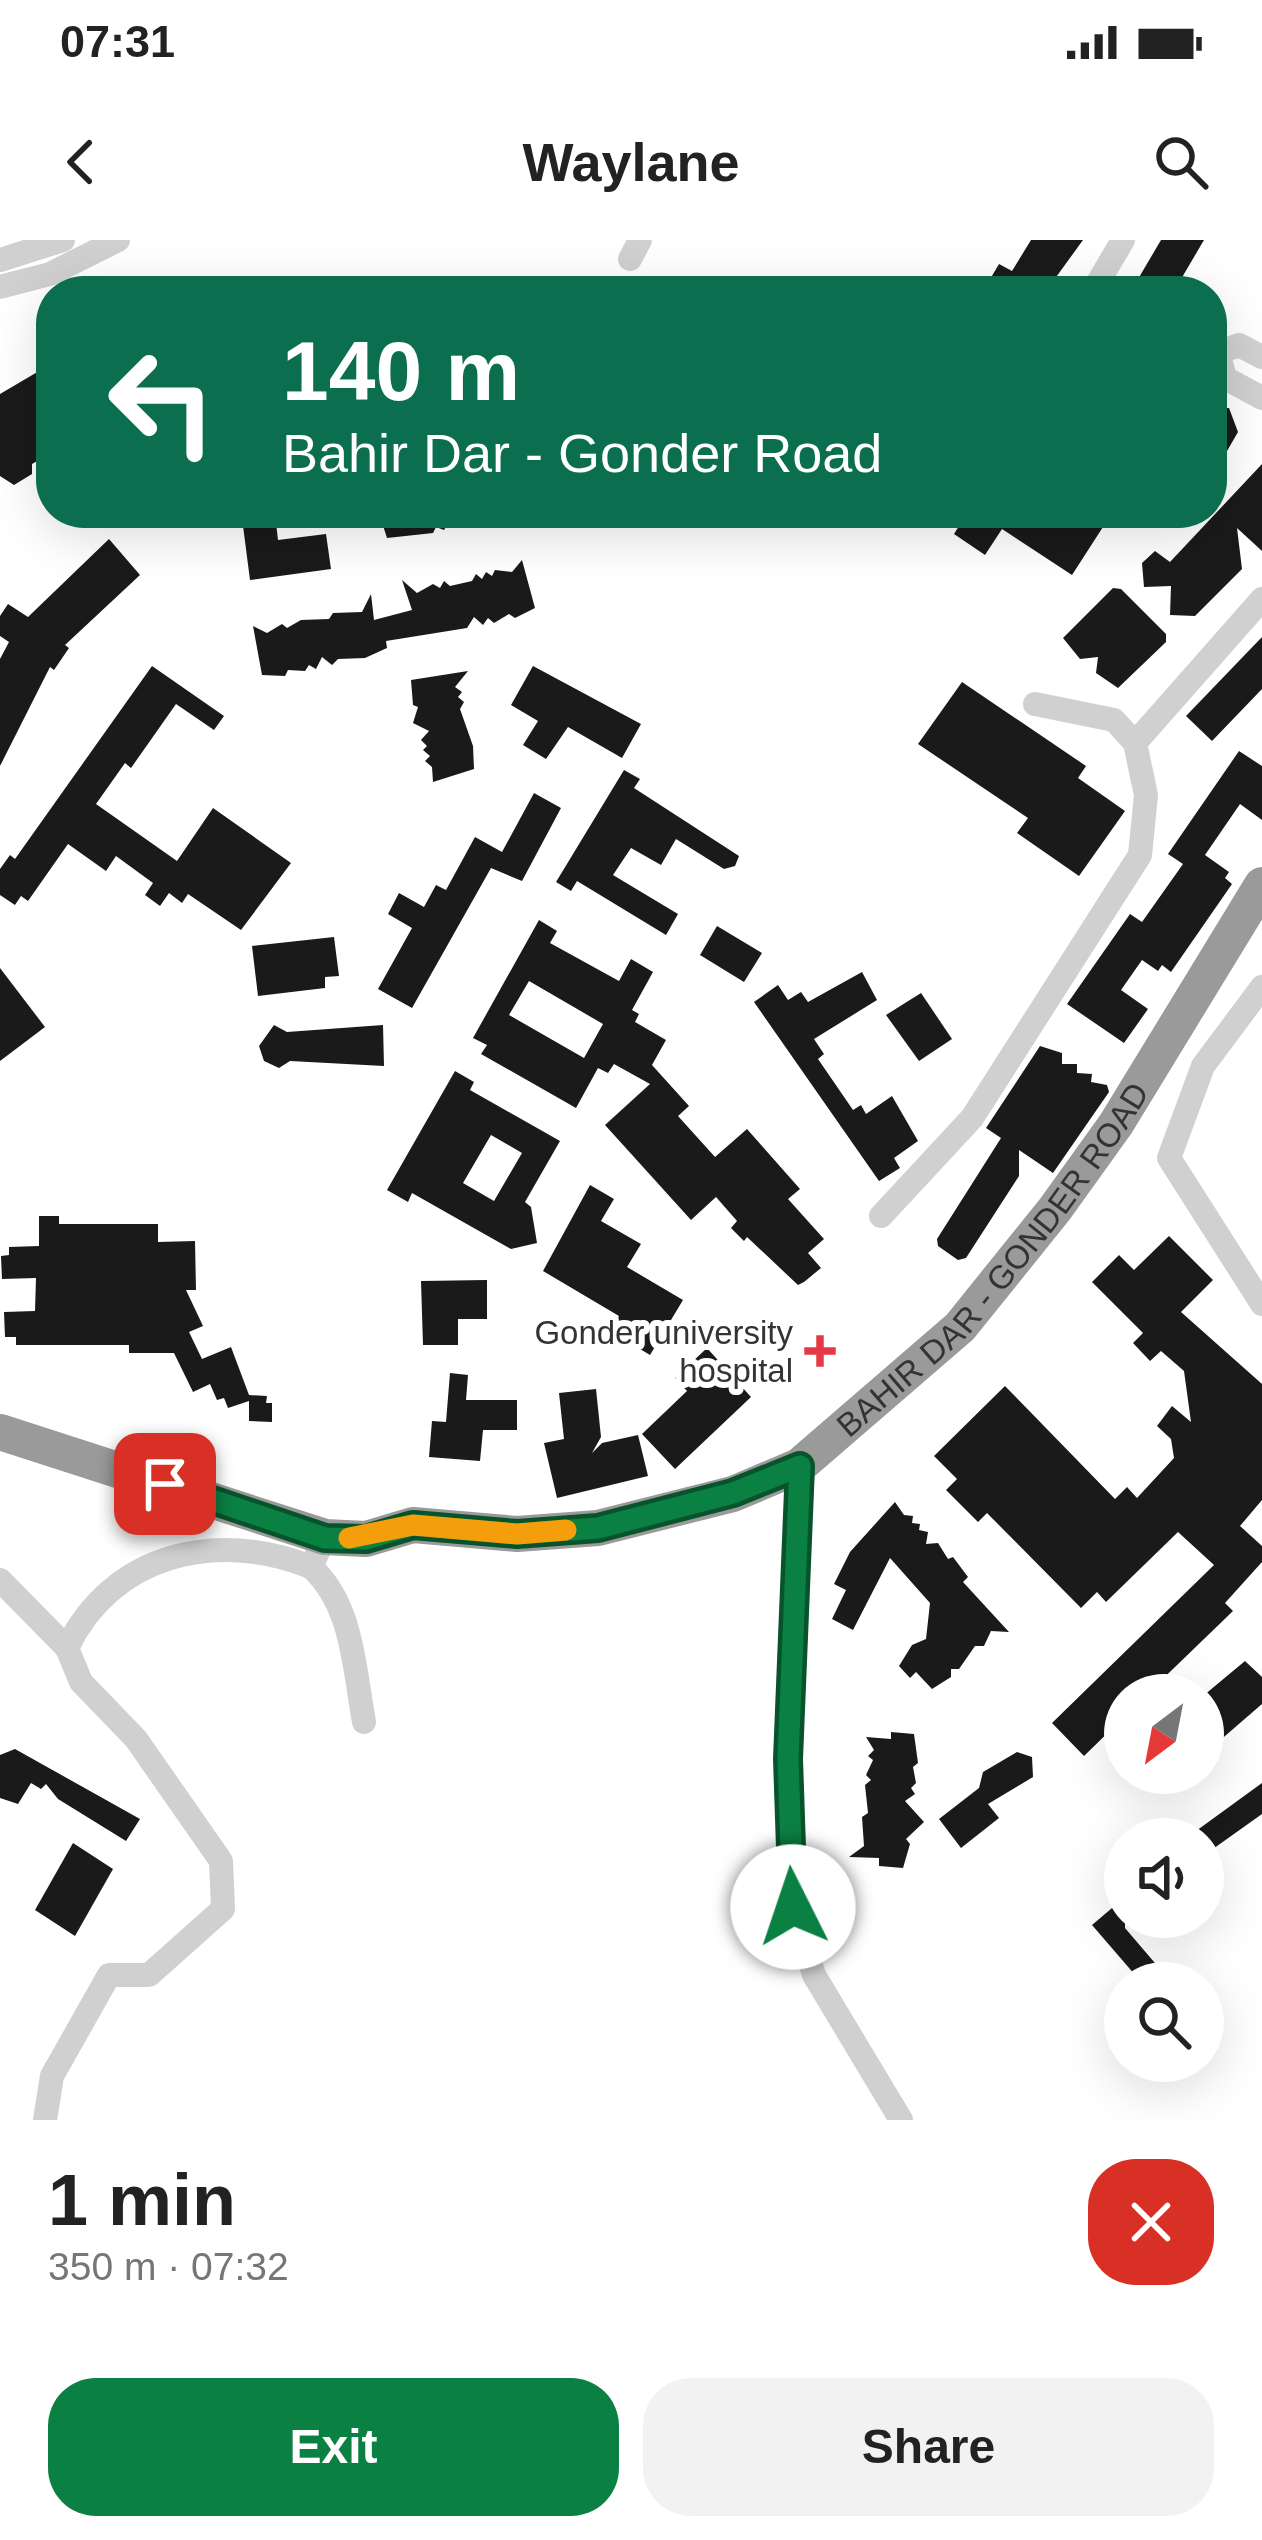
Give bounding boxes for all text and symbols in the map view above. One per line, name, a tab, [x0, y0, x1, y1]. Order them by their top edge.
text: 07:31	[60, 16, 175, 67]
icon: back	[48, 129, 114, 195]
icon: search	[1148, 129, 1214, 195]
text: Waylane	[522, 132, 740, 192]
icon: left	[84, 324, 240, 480]
text: 140 m	[282, 324, 520, 418]
text: Bahir Dar - Gonder Road	[282, 423, 882, 483]
street label: BAHIR DAR - GONDER ROAD	[829, 1076, 1155, 1444]
place label: Gonder university hospital	[534, 1314, 793, 1389]
marker: Gonder university hospital	[804, 1335, 836, 1367]
pin	[114, 1433, 216, 1535]
icon: arrive	[132, 1451, 198, 1517]
north arrow	[1104, 1674, 1224, 1794]
map controls	[1104, 1674, 1224, 2082]
button: sound	[1104, 1818, 1224, 1938]
position arrow	[730, 1844, 856, 1970]
button: search	[1104, 1962, 1224, 2082]
button: close	[1088, 2159, 1214, 2285]
text: 1 min	[48, 2160, 236, 2240]
text: 350 m · 07:32	[48, 2245, 289, 2288]
button: Exit	[48, 2378, 619, 2516]
button: Share	[643, 2378, 1214, 2516]

